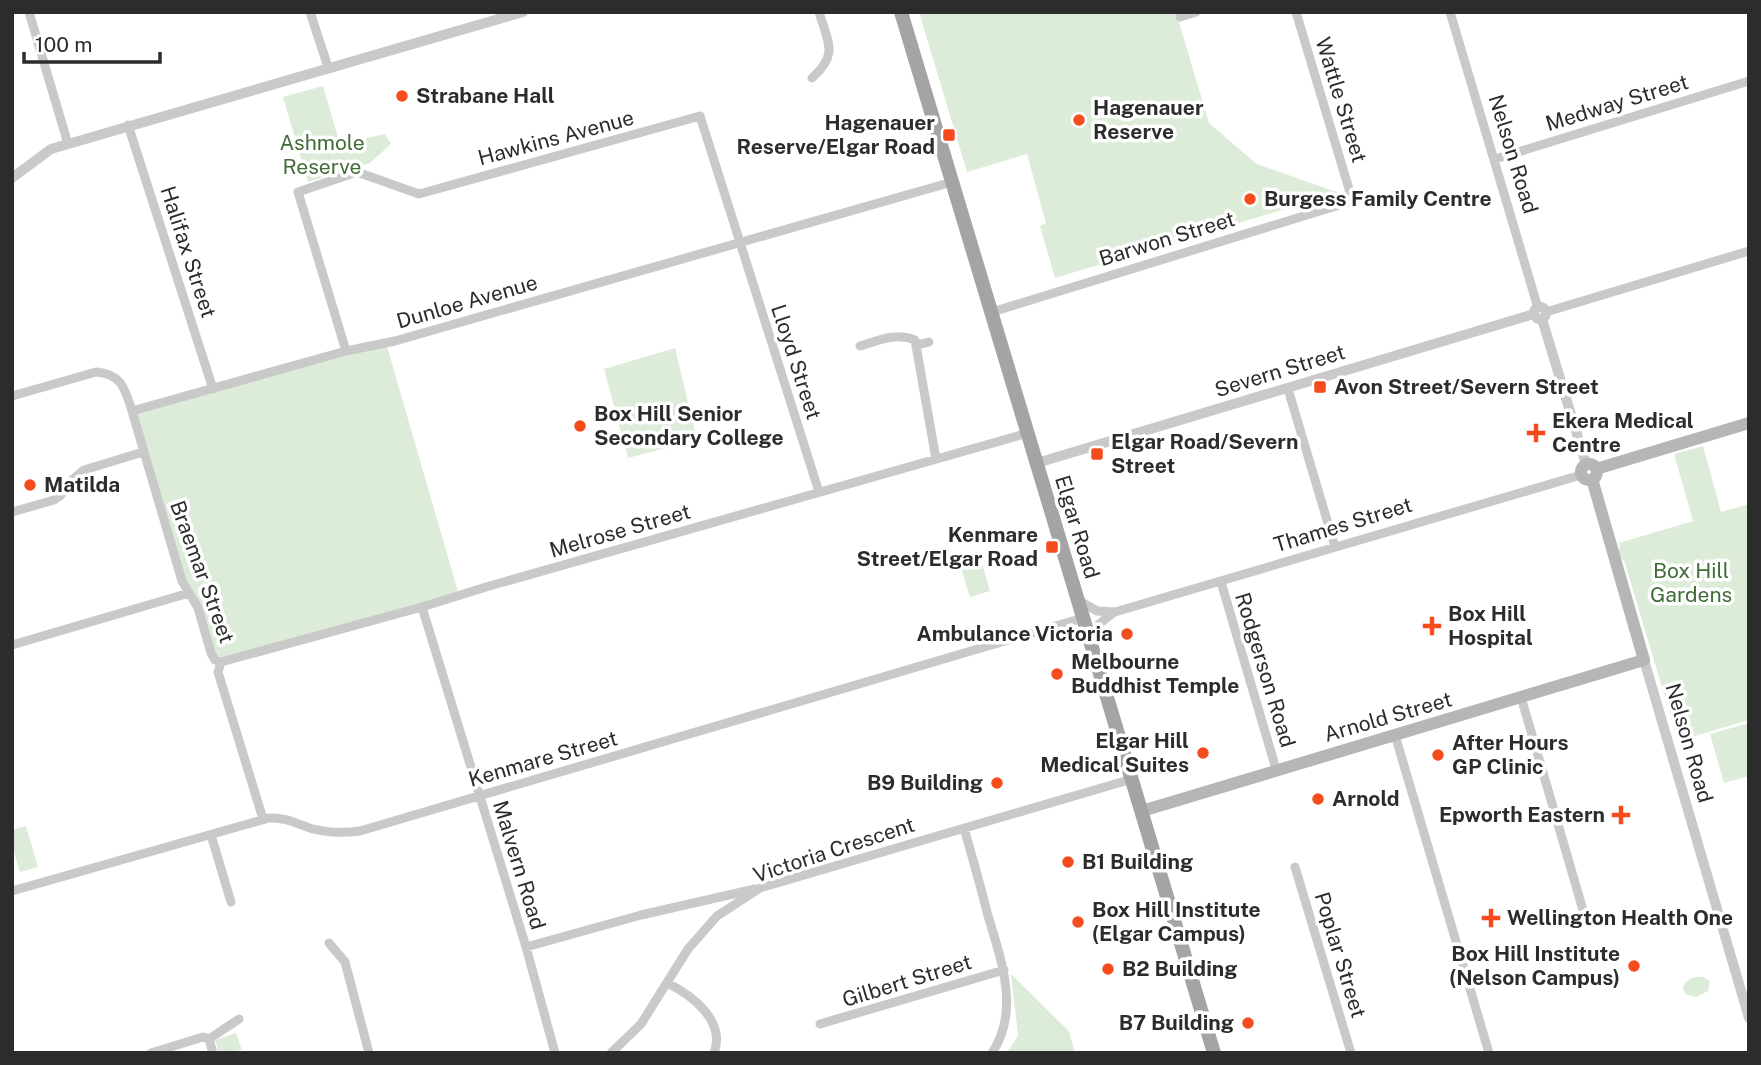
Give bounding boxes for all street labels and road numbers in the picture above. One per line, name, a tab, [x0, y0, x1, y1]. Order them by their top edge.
street label: Wattle Street	[1311, 34, 1372, 165]
street label: Medway Street	[1542, 69, 1691, 136]
street label: Nelson Road	[1484, 91, 1543, 216]
street label: Hawkins Avenue	[475, 105, 637, 170]
street label: Halifax Street	[155, 183, 222, 321]
street label: Barwon Street	[1096, 206, 1238, 271]
street label: Dunloe Avenue	[393, 269, 540, 334]
street label: Lloyd Street	[766, 301, 827, 423]
street label: Severn Street	[1212, 339, 1348, 402]
street label: Elgar Road	[1050, 472, 1105, 582]
street label: Thames Street	[1271, 492, 1415, 557]
street label: Braemar Street	[165, 497, 240, 647]
street label: Melrose Street	[547, 498, 693, 563]
street label: Rodgerson Road	[1230, 589, 1301, 750]
street label: Nelson Road	[1661, 680, 1718, 805]
street label: Arnold Street	[1321, 686, 1455, 747]
street label: Kenmare Street	[466, 725, 620, 792]
street label: Malvern Road	[488, 797, 551, 932]
street label: Victoria Crescent	[750, 812, 918, 887]
street label: Poplar Street	[1310, 889, 1371, 1021]
street label: Gilbert Street	[839, 949, 975, 1012]

